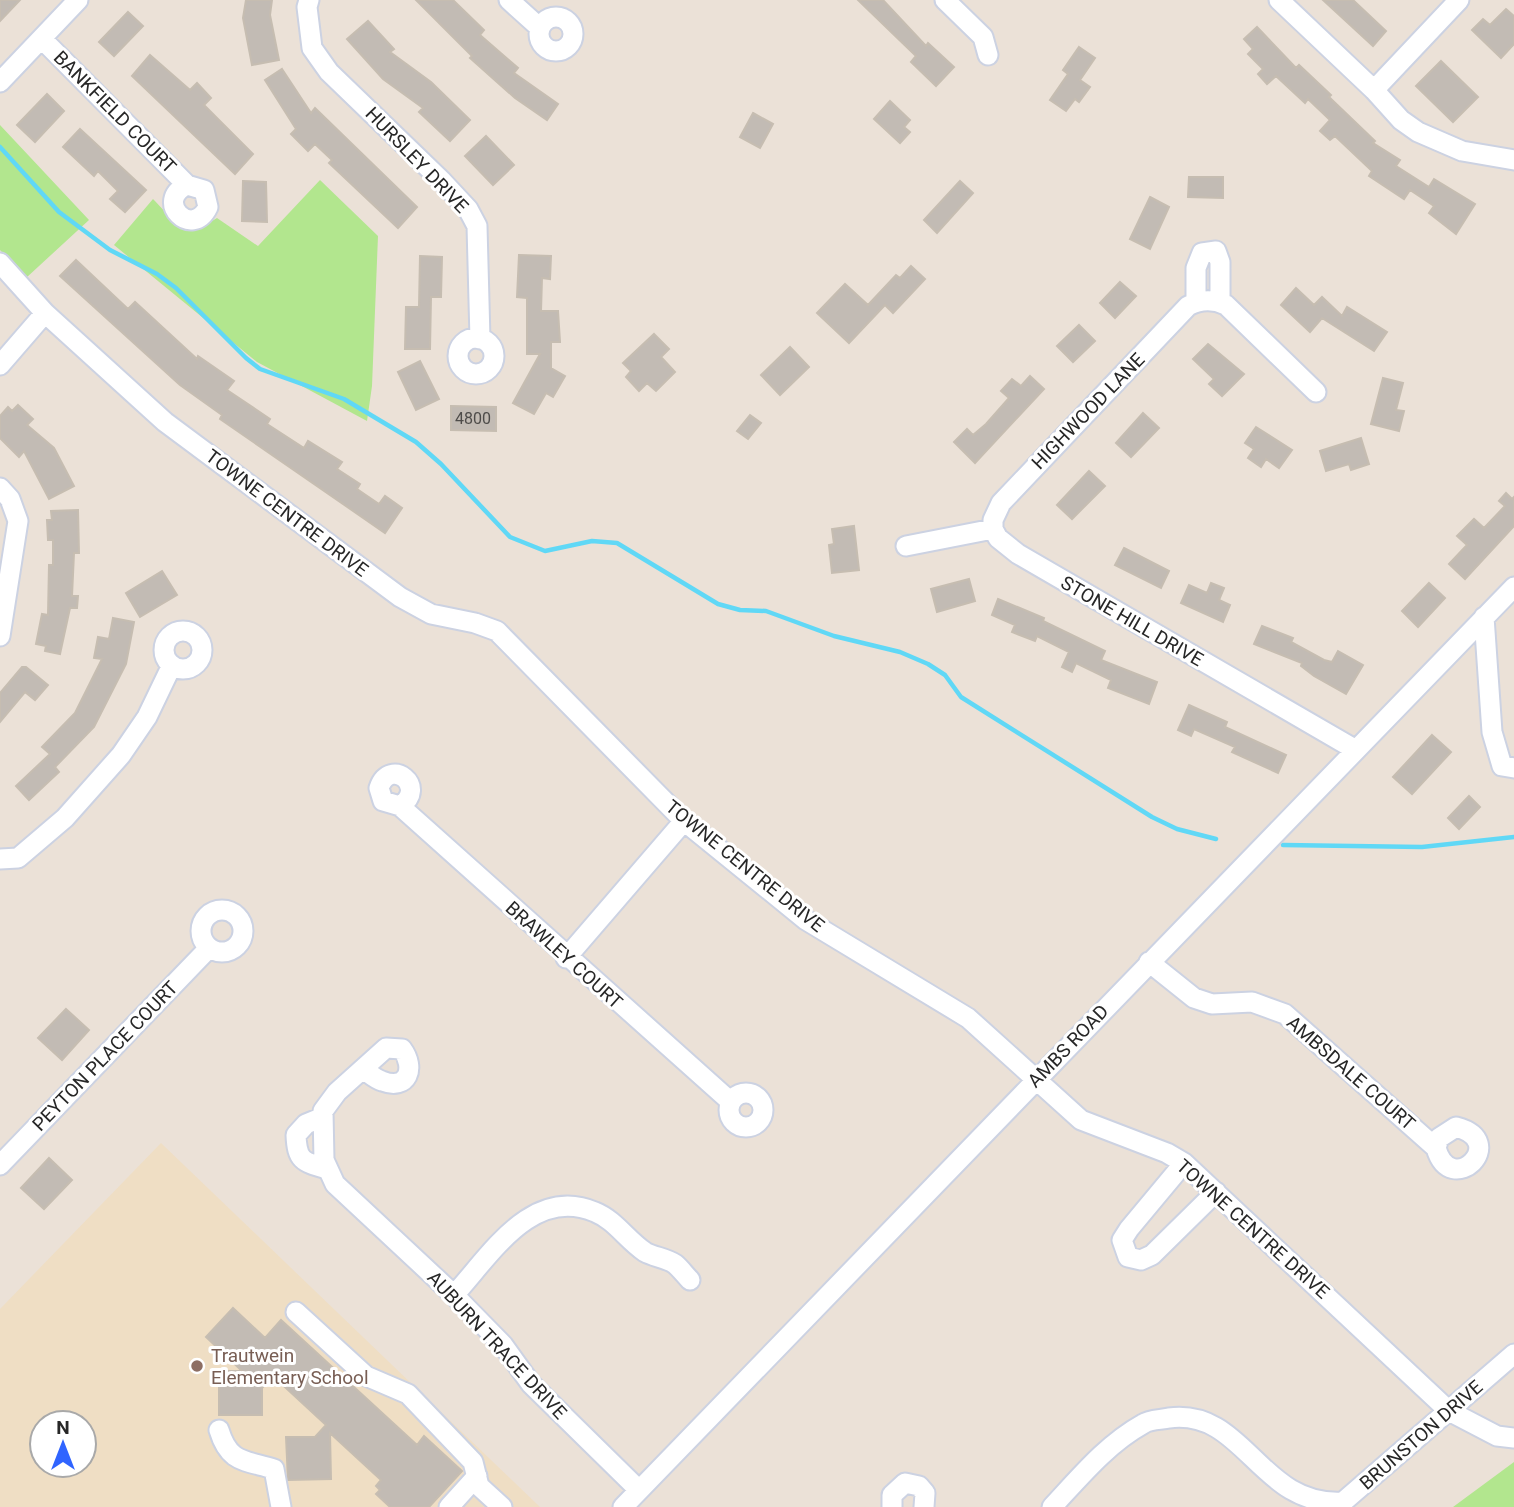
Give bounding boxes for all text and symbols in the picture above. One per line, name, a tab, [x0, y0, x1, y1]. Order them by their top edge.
street label: BANKFIELD COURT	[49, 46, 181, 178]
street label: HURSLEY DRIVE	[361, 102, 473, 218]
street label: HIGHWOOD LANE	[1027, 348, 1149, 474]
house number: 4800	[455, 409, 491, 428]
street label: TOWNE CENTRE DRIVE	[201, 444, 373, 582]
street label: STONE HILL DRIVE	[1057, 571, 1207, 671]
street label: TOWNE CENTRE DRIVE	[661, 795, 829, 937]
street label: BRAWLEY COURT	[501, 896, 627, 1014]
street label: PEYTON PLACE COURT	[27, 976, 183, 1136]
street label: AMBS ROAD	[1023, 1000, 1113, 1092]
street label: AMBSDALE COURT	[1282, 1011, 1420, 1135]
street label: TOWNE CENTRE DRIVE	[1172, 1154, 1334, 1304]
street label: AUBURN TRACE DRIVE	[423, 1266, 572, 1424]
place label: Trautwein Elementary School	[211, 1344, 369, 1389]
marker: Trautwein Elementary School	[189, 1358, 205, 1374]
street label: BRUNSTON DRIVE	[1355, 1375, 1487, 1495]
north arrow	[28, 1409, 98, 1479]
text: N	[56, 1416, 70, 1439]

